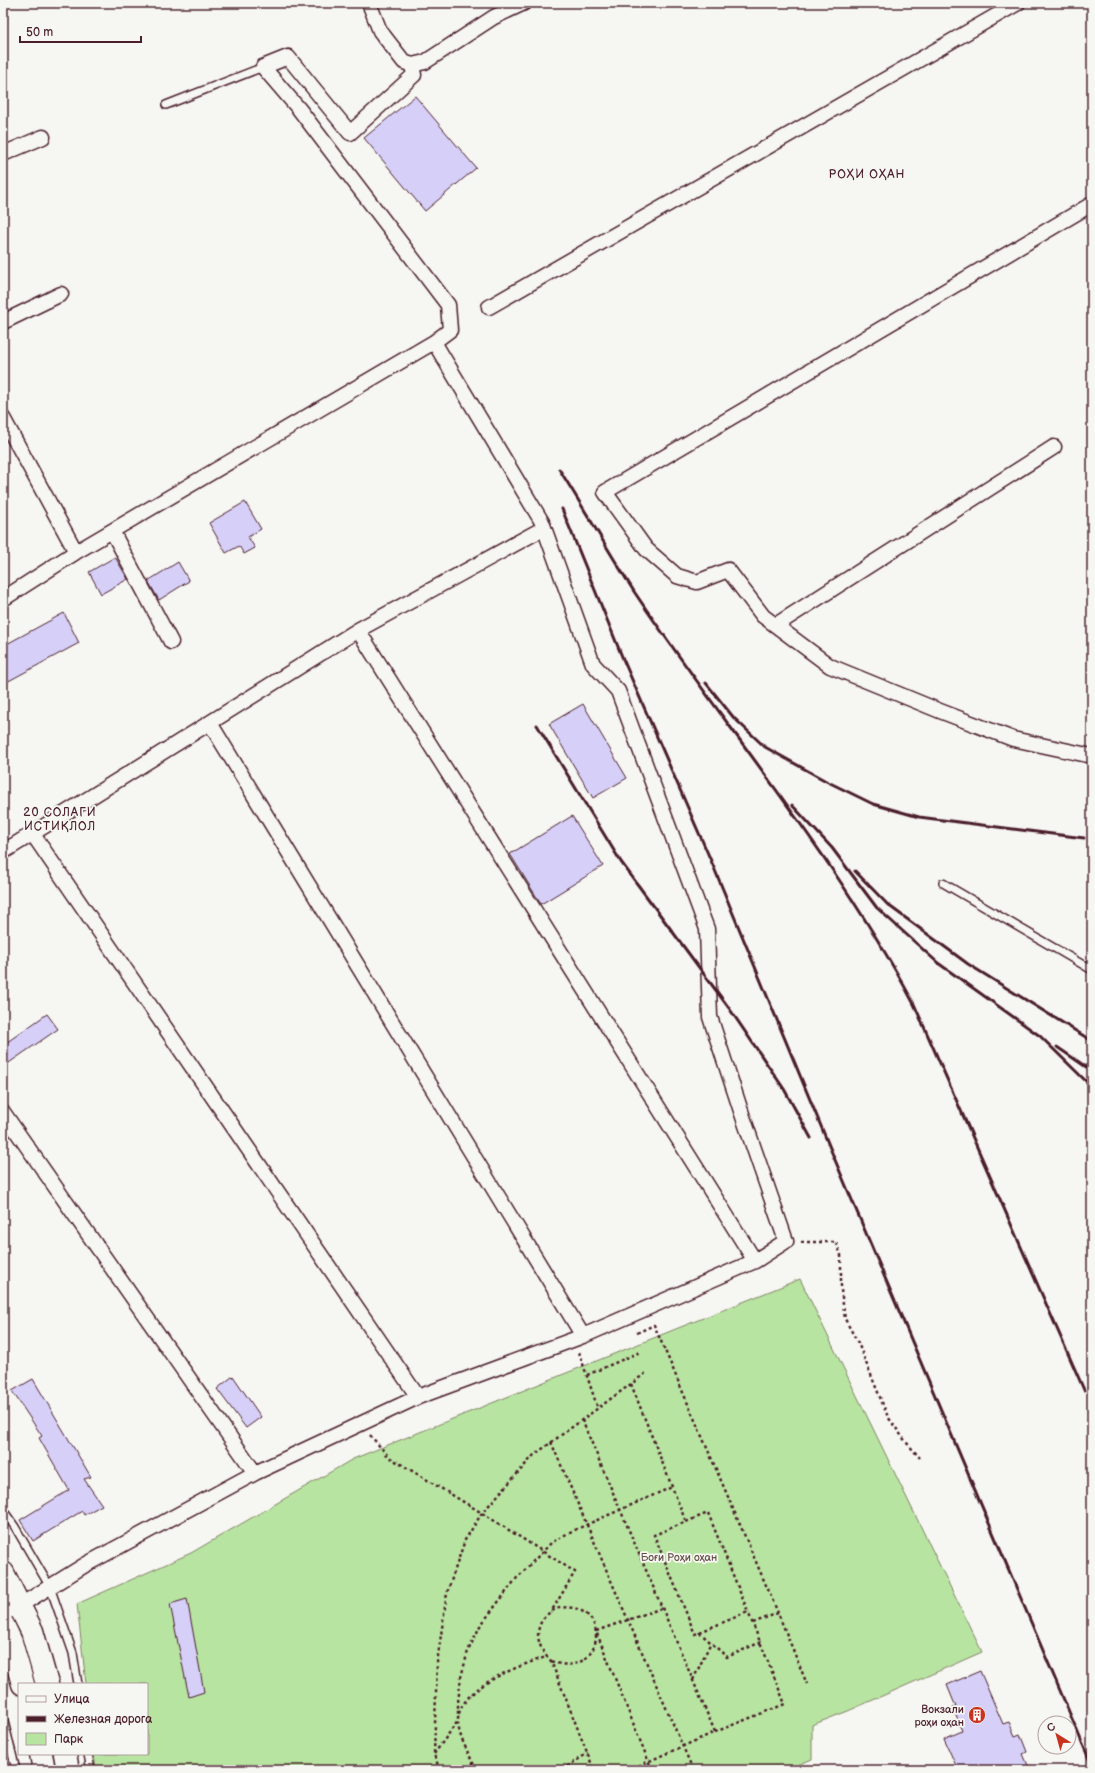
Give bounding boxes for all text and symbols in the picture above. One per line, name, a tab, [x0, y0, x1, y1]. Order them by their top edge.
scale bar	[20, 18, 141, 44]
text: 50 m	[26, 25, 53, 40]
district label: РОҲИ ОҲАН	[829, 167, 905, 182]
district label: 20 СОЛАГИ ИСТИҚЛОЛ	[23, 805, 97, 834]
park label: Боғи Роҳи оҳан	[641, 1551, 717, 1564]
legend	[18, 1683, 148, 1755]
text: Улица	[54, 1692, 90, 1707]
place label: Вокзали роҳи оҳан	[915, 1703, 964, 1729]
building icon: Вокзали роҳи оҳан	[967, 1705, 987, 1725]
text: Железная дорога	[54, 1712, 152, 1727]
north arrow	[1037, 1715, 1077, 1755]
text: С	[1044, 1720, 1059, 1735]
text: Парк	[54, 1732, 84, 1747]

